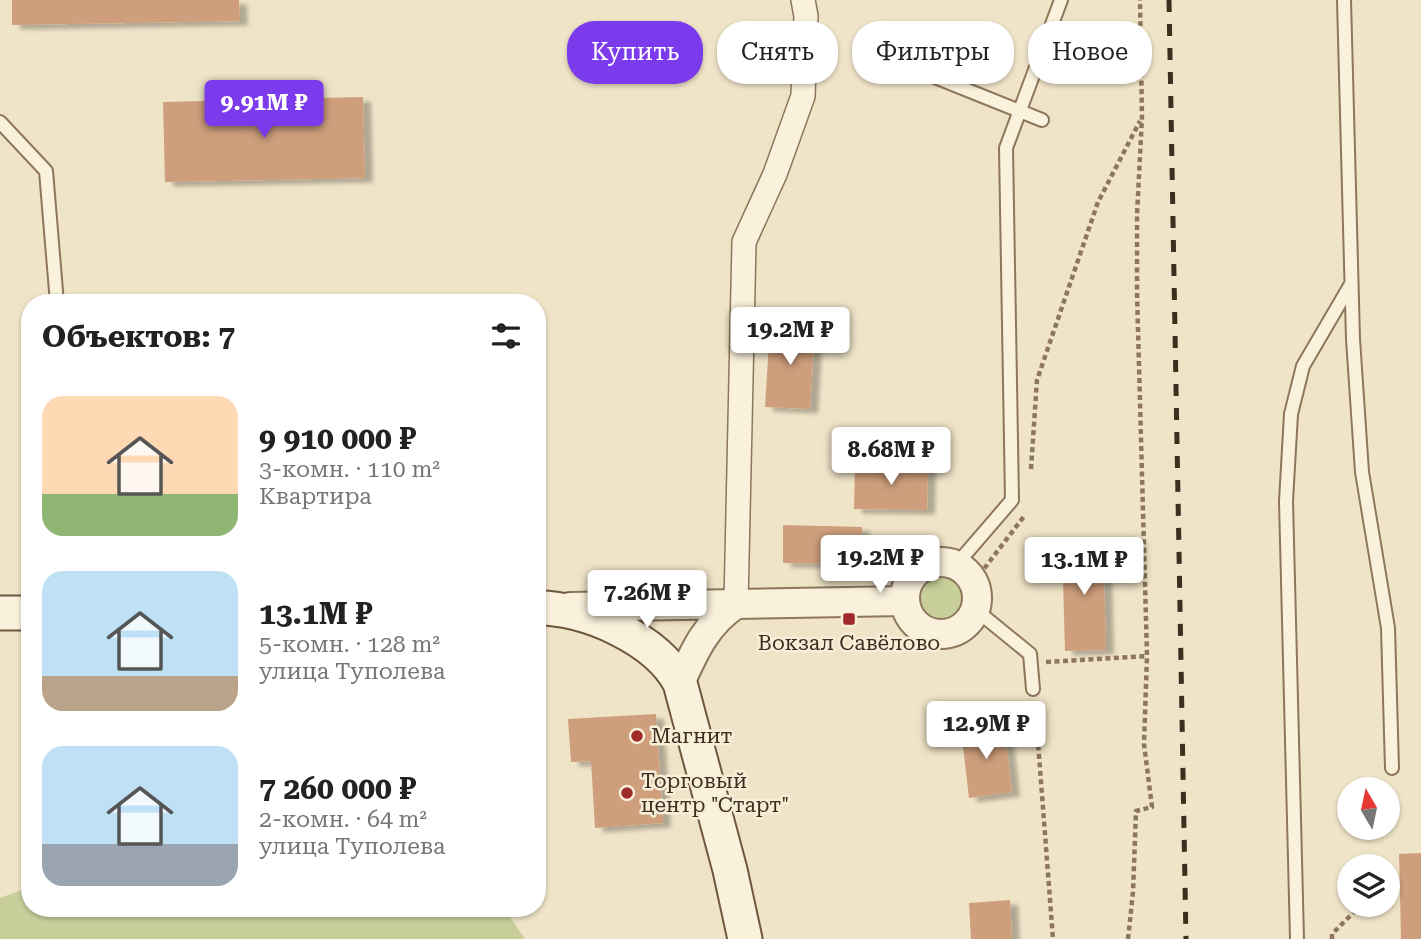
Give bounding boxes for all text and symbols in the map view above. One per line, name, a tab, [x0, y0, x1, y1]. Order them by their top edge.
chip: Купить	[567, 21, 703, 84]
chip: Снять	[717, 21, 838, 84]
chip: Фильтры	[852, 21, 1014, 84]
chip: Новое	[1028, 21, 1152, 84]
pin: 9.91M ₽	[199, 80, 329, 140]
text: 9.91M ₽	[221, 89, 307, 116]
pin: 19.2M ₽	[725, 308, 855, 367]
text: 19.2M ₽	[747, 316, 833, 343]
icon: filters	[487, 317, 525, 355]
text: Объектов: 7	[42, 319, 235, 354]
text: 9 910 000 ₽	[259, 421, 416, 456]
icon: home	[98, 424, 182, 508]
pin: 8.68M ₽	[826, 428, 956, 487]
text: 8.68M ₽	[848, 436, 934, 463]
text: 3-комн. · 110 m²	[259, 456, 440, 483]
text: Квартира	[259, 483, 372, 510]
pin: 19.2M ₽	[815, 536, 945, 595]
pin: 13.1M ₽	[1019, 538, 1149, 597]
text: 19.2M ₽	[837, 544, 923, 571]
text: 13.1M ₽	[1041, 546, 1127, 573]
pin: 7.26M ₽	[582, 570, 712, 630]
text: 7.26M ₽	[604, 579, 690, 606]
text: 13.1M ₽	[259, 596, 372, 631]
icon: home	[98, 599, 182, 683]
marker: Вокзал Савёлово	[841, 611, 857, 627]
text: 5-комн. · 128 m²	[259, 631, 440, 658]
place label: Вокзал Савёлово	[758, 631, 940, 655]
text: улица Туполева	[259, 658, 445, 685]
pin: 12.9M ₽	[921, 702, 1051, 761]
text: 12.9M ₽	[943, 710, 1029, 737]
place label: Магнит	[651, 724, 733, 748]
marker: Магнит	[629, 728, 645, 744]
place label: Торговый центр "Старт"	[641, 769, 789, 817]
text: 7 260 000 ₽	[259, 771, 416, 806]
icon: home	[98, 774, 182, 858]
north arrow	[1337, 777, 1400, 840]
map controls	[1337, 777, 1400, 917]
marker: Торговый центр "Старт"	[619, 785, 635, 801]
text: 2-комн. · 64 m²	[259, 806, 427, 833]
text: улица Туполева	[259, 833, 445, 860]
button: layers	[1337, 854, 1400, 917]

